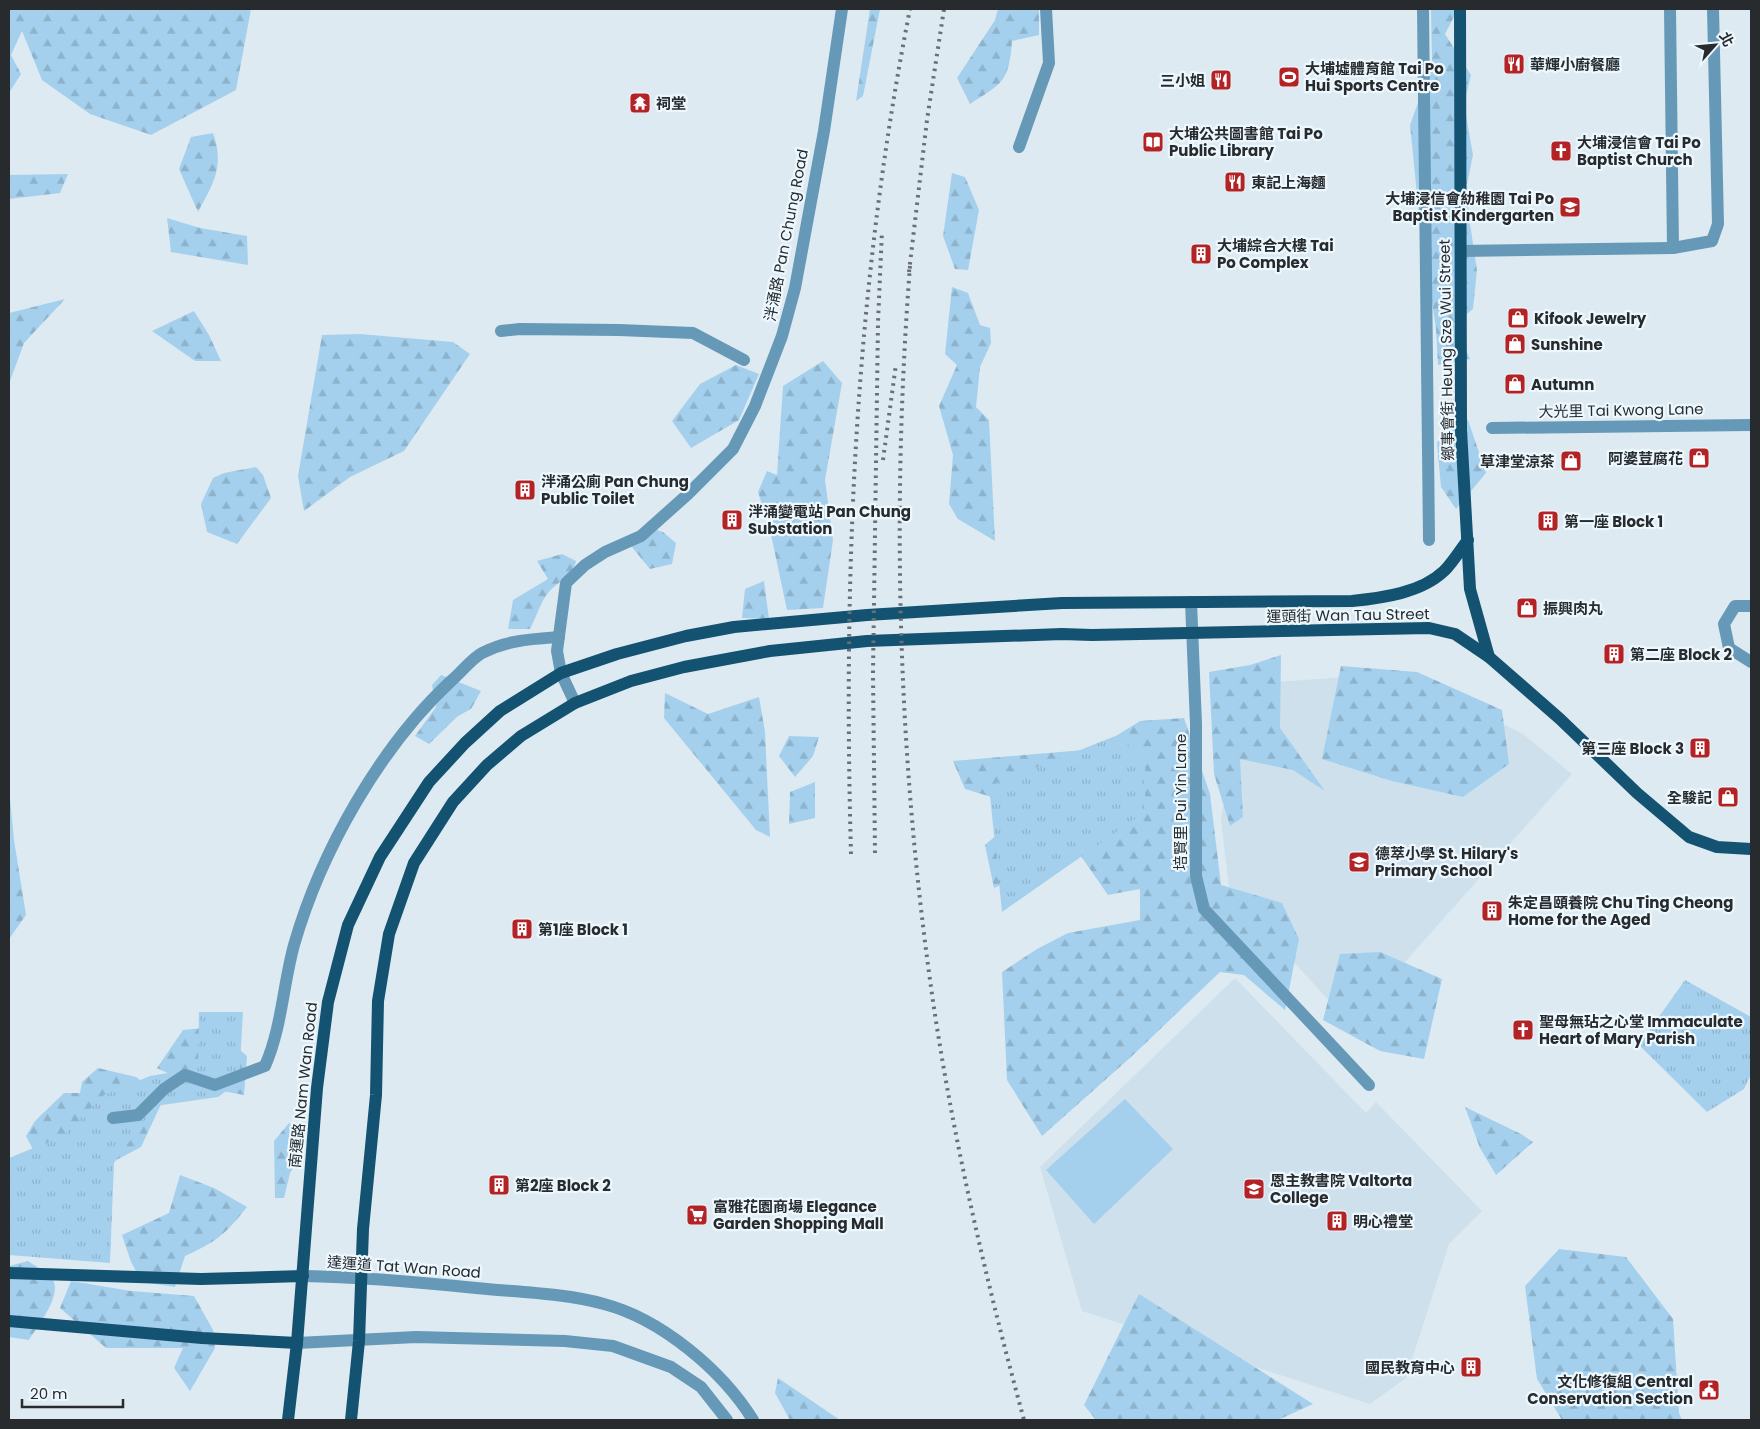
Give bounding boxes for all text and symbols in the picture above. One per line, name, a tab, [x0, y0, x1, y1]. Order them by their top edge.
north arrow	[1690, 20, 1740, 70]
text: 北	[1714, 28, 1739, 50]
restaurant icon: 華輝小廚餐廳	[1502, 52, 1526, 76]
place label: 華輝小廚餐廳	[1530, 54, 1620, 75]
place label: 大埔墟體育館 Tai Po Hui Sports Centre	[1305, 58, 1444, 96]
sports icon: 大埔墟體育館 Tai Po Hui Sports Centre	[1277, 65, 1301, 89]
restaurant icon: 三小姐	[1209, 68, 1233, 92]
place label: 三小姐	[1160, 70, 1205, 91]
temple icon: 祠堂	[628, 91, 652, 115]
place label: 祠堂	[656, 93, 686, 114]
place label: 大埔公共圖書館 Tai Po Public Library	[1169, 123, 1323, 161]
library icon: 大埔公共圖書館 Tai Po Public Library	[1141, 130, 1165, 154]
place label: 大埔浸信會 Tai Po Baptist Church	[1577, 132, 1701, 170]
church icon: 大埔浸信會 Tai Po Baptist Church	[1549, 139, 1573, 163]
street label: 泮涌路 Pan Chung Road	[759, 147, 813, 323]
restaurant icon: 東記上海麵	[1223, 170, 1247, 194]
place label: 東記上海麵	[1251, 172, 1326, 193]
place label: 大埔浸信會糼稚園 Tai Po Baptist Kindergarten	[1385, 188, 1554, 226]
school or university icon: 大埔浸信會糼稚園 Tai Po Baptist Kindergarten	[1558, 195, 1582, 219]
place label: 大埔綜合大樓 Tai Po Complex	[1217, 235, 1334, 273]
street label: 鄉事會街 Heung Sze Wui Street	[1434, 239, 1458, 461]
building icon: 大埔綜合大樓 Tai Po Complex	[1189, 242, 1213, 266]
shop icon: Kifook Jewelry	[1506, 306, 1530, 330]
place label: Kifook Jewelry	[1534, 308, 1647, 329]
shop icon: Sunshine	[1503, 332, 1527, 356]
place label: Sunshine	[1531, 334, 1603, 355]
shop icon: Autumn	[1503, 372, 1527, 396]
place label: Autumn	[1531, 374, 1594, 395]
street label: 大光里 Tai Kwong Lane	[1538, 398, 1704, 422]
shop icon: 阿婆荳腐花	[1687, 446, 1711, 470]
place label: 阿婆荳腐花	[1608, 448, 1683, 469]
shop icon: 草津堂涼茶	[1559, 449, 1583, 473]
place label: 草津堂涼茶	[1480, 451, 1555, 472]
place label: 泮涌公廁 Pan Chung Public Toilet	[541, 471, 689, 509]
building icon: 泮涌公廁 Pan Chung Public Toilet	[513, 478, 537, 502]
place label: 泮涌變電站 Pan Chung Substation	[748, 501, 911, 539]
building icon: 泮涌變電站 Pan Chung Substation	[720, 508, 744, 532]
building icon: 第一座 Block 1	[1536, 509, 1560, 533]
place label: 第一座 Block 1	[1564, 511, 1663, 532]
shop icon: 振興肉丸	[1515, 596, 1539, 620]
place label: 振興肉丸	[1543, 598, 1603, 619]
street label: 運頭街 Wan Tau Street	[1266, 603, 1430, 627]
building icon: 第二座 Block 2	[1602, 642, 1626, 666]
place label: 第二座 Block 2	[1630, 644, 1733, 665]
street label: 培賢里 Pui Yin Lane	[1170, 734, 1191, 870]
building icon: 第三座 Block 3	[1688, 736, 1712, 760]
place label: 第三座 Block 3	[1581, 738, 1684, 759]
shop icon: 全駿記	[1716, 785, 1740, 809]
place label: 全駿記	[1667, 787, 1712, 808]
place label: 德萃小學 St. Hilary's Primary School	[1375, 843, 1519, 881]
school or university icon: 德萃小學 St. Hilary's Primary School	[1347, 850, 1371, 874]
place label: 朱定昌頤養院 Chu Ting Cheong Home for the Aged	[1508, 892, 1733, 930]
building icon: 朱定昌頤養院 Chu Ting Cheong Home for the Aged	[1480, 899, 1504, 923]
building icon: 第1座 Block 1	[510, 917, 534, 941]
place label: 第1座 Block 1	[538, 919, 628, 940]
street label: 南運路 Nam Wan Road	[284, 1001, 322, 1169]
place label: 聖母無玷之心堂 Immaculate Heart of Mary Parish	[1539, 1011, 1743, 1049]
church icon: 聖母無玷之心堂 Immaculate Heart of Mary Parish	[1511, 1018, 1535, 1042]
place label: 恩主教書院 Valtorta College	[1270, 1170, 1412, 1208]
building icon: 第2座 Block 2	[487, 1173, 511, 1197]
place label: 第2座 Block 2	[515, 1175, 611, 1196]
school or university icon: 恩主教書院 Valtorta College	[1242, 1177, 1266, 1201]
place label: 富雅花園商場 Elegance Garden Shopping Mall	[713, 1196, 884, 1234]
supermarket icon: 富雅花園商場 Elegance Garden Shopping Mall	[685, 1203, 709, 1227]
building icon: 明心禮堂	[1325, 1209, 1349, 1233]
place label: 明心禮堂	[1353, 1211, 1413, 1232]
street label: 達運道 Tat Wan Road	[326, 1251, 482, 1283]
building icon: 國民教育中心	[1459, 1355, 1483, 1379]
place label: 國民教育中心	[1365, 1357, 1455, 1378]
place label: 文化修復組 Central Conservation Section	[1527, 1371, 1693, 1409]
scale bar	[22, 1376, 124, 1408]
public building icon: 文化修復組 Central Conservation Section	[1697, 1378, 1721, 1402]
text: 20 m	[30, 1383, 68, 1404]

